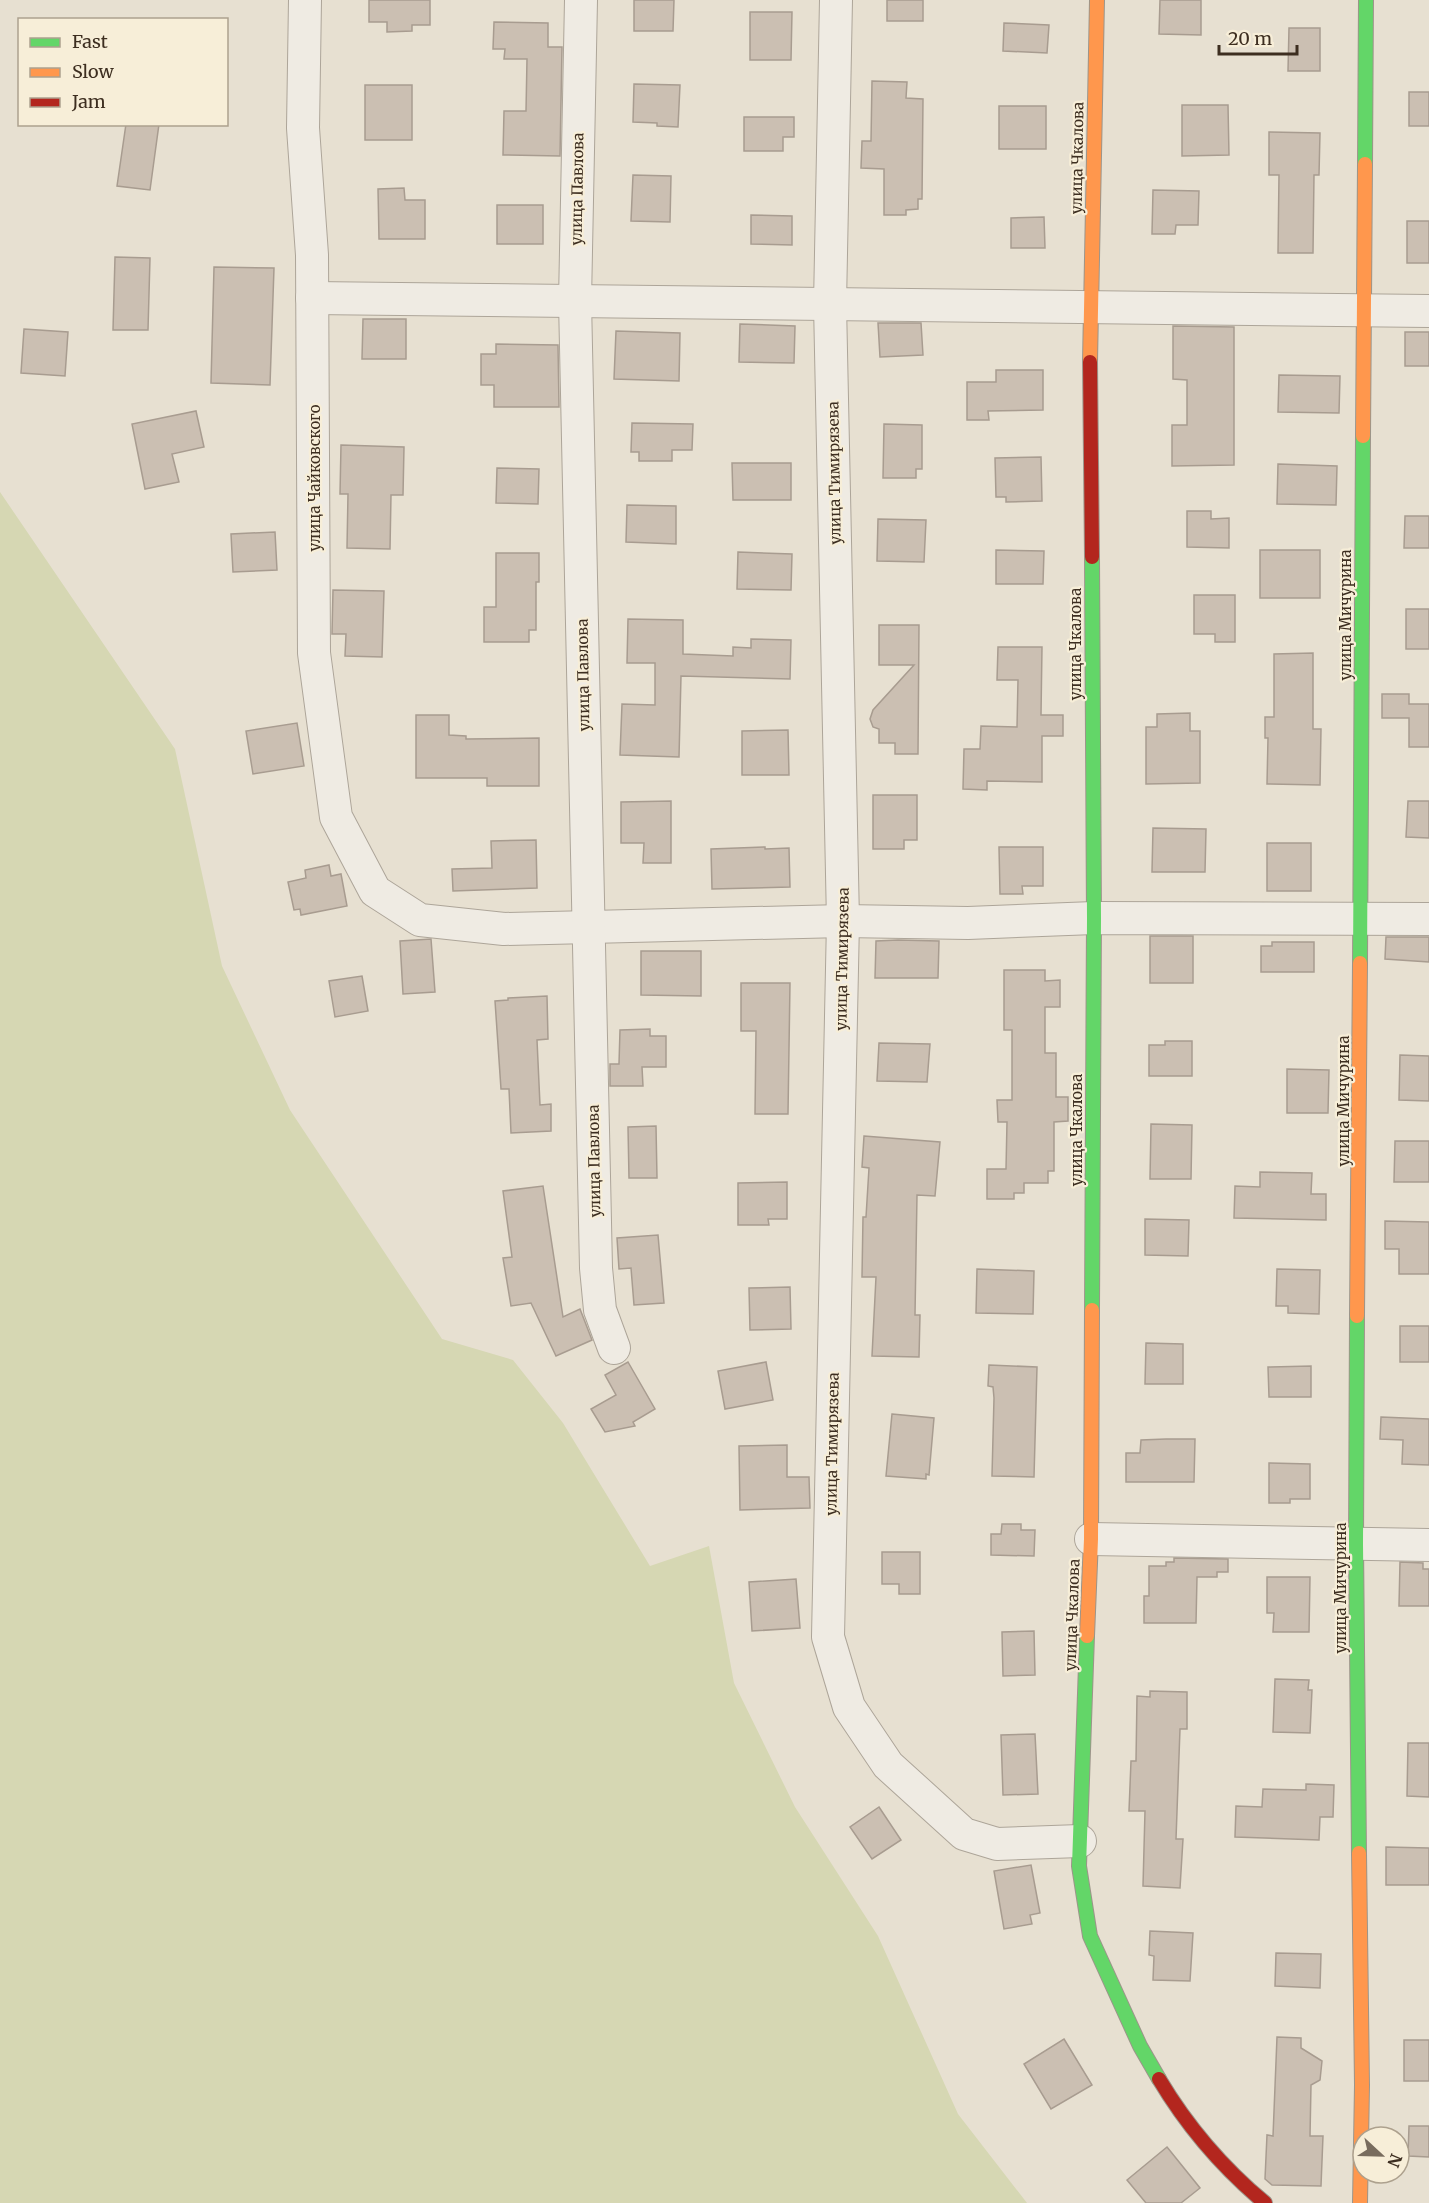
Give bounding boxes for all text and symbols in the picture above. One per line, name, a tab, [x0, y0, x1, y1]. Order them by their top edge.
legend	[18, 18, 228, 126]
scale bar	[1219, 18, 1297, 56]
text: 20 m	[1228, 27, 1272, 50]
text: Fast	[72, 30, 108, 53]
text: Slow	[72, 60, 115, 83]
text: Jam	[71, 90, 106, 113]
street label: улица Чкалова	[1067, 102, 1087, 214]
street label: улица Павлова	[567, 132, 587, 246]
street label: улица Тимирязева	[823, 401, 845, 545]
street label: улица Чайковского	[305, 404, 324, 551]
street label: улица Мичурина	[1336, 550, 1355, 680]
street label: улица Чкалова	[1066, 588, 1085, 700]
street label: улица Павлова	[573, 618, 593, 732]
street label: улица Тимирязева	[831, 887, 853, 1031]
street label: улица Мичурина	[1334, 1036, 1353, 1166]
street label: улица Чкалова	[1067, 1074, 1086, 1186]
street label: улица Павлова	[584, 1104, 604, 1218]
street label: улица Тимирязева	[821, 1372, 843, 1516]
street label: улица Мичурина	[1331, 1523, 1350, 1653]
street label: улица Чкалова	[1061, 1559, 1083, 1671]
north arrow	[1351, 2125, 1411, 2185]
text: N	[1383, 2151, 1407, 2171]

